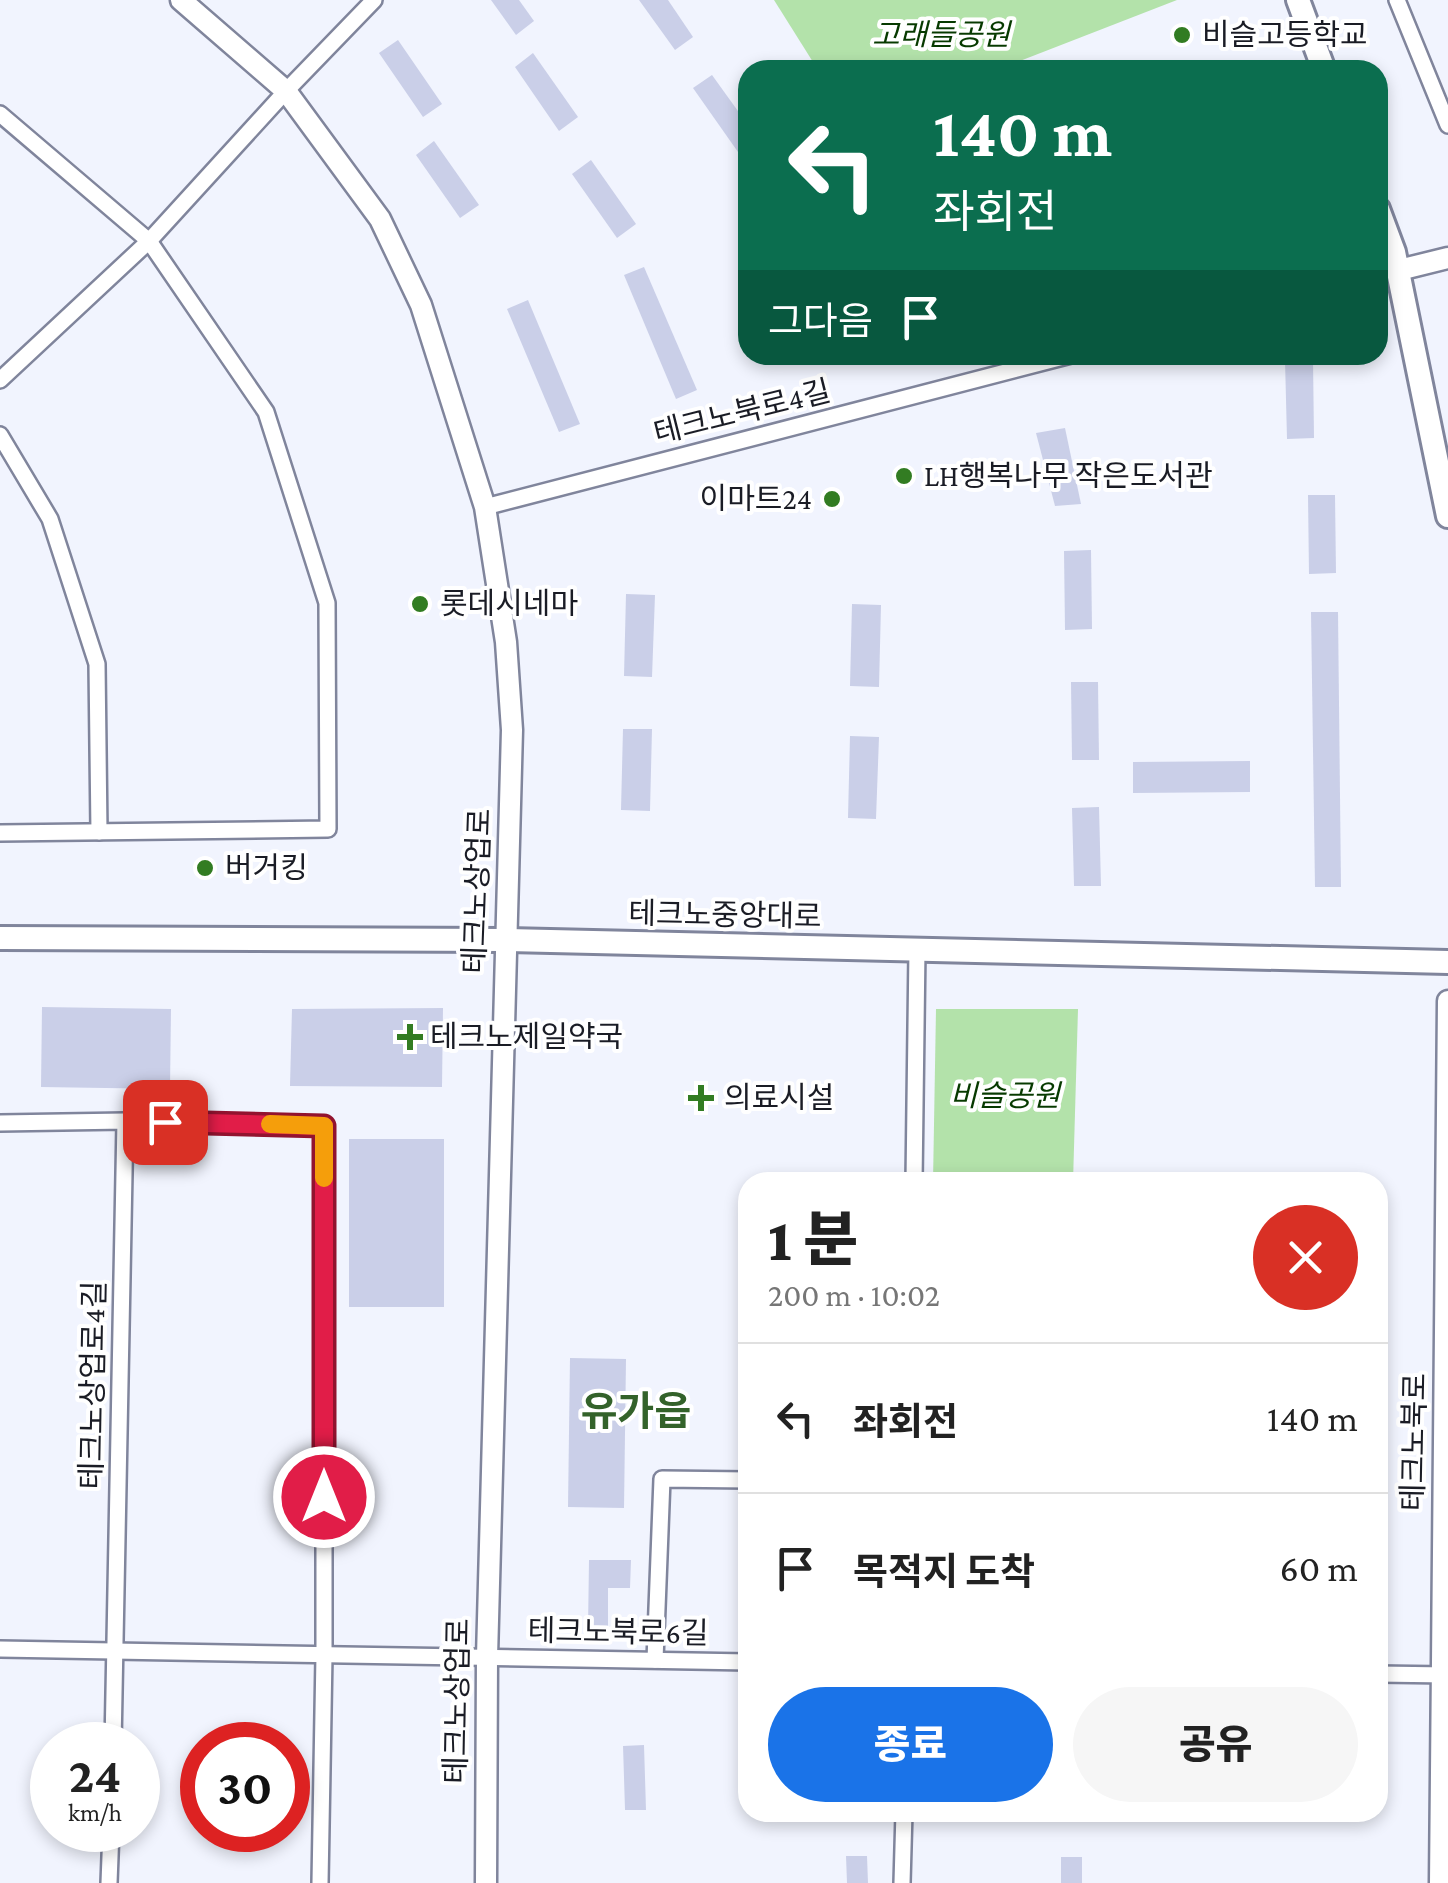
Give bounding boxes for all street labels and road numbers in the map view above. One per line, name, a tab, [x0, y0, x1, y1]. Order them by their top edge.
street label: 테크노북로4길	[650, 374, 834, 449]
street label: 테크노상업로	[457, 808, 496, 974]
street label: 테크노중앙대로	[628, 896, 822, 933]
street label: 테크노상업로4길	[74, 1280, 111, 1490]
street label: 테크노북로	[1396, 1373, 1431, 1511]
street label: 테크노북로6길	[527, 1613, 709, 1650]
street label: 테크노상업로	[439, 1618, 474, 1784]

